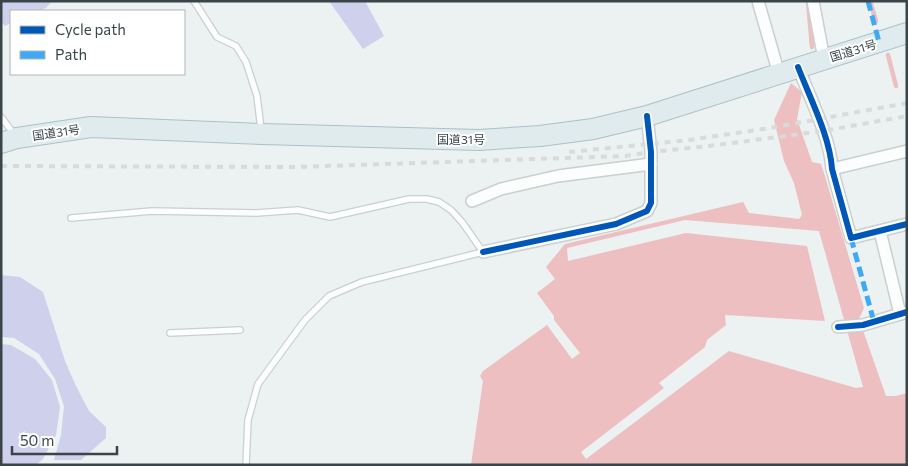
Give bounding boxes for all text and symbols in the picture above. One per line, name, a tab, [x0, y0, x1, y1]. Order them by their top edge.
legend	[10, 10, 185, 75]
text: Cycle path	[55, 20, 126, 38]
street label: 国道31号	[828, 36, 878, 64]
text: Path	[55, 45, 87, 63]
street label: 国道31号	[31, 122, 81, 142]
street label: 国道31号	[437, 132, 485, 146]
scale bar	[12, 424, 118, 456]
text: 50 m	[20, 431, 54, 449]

